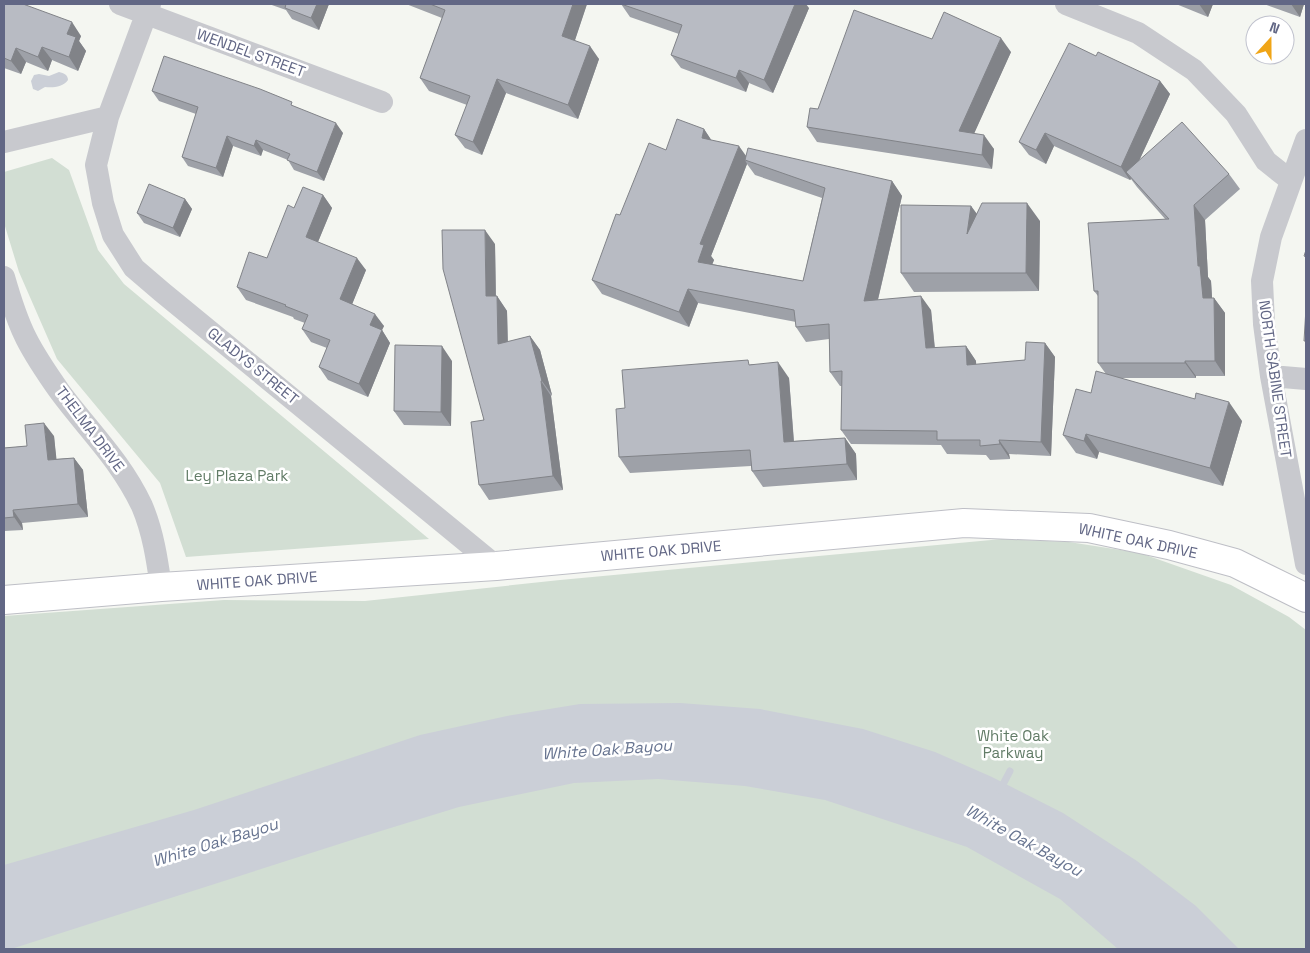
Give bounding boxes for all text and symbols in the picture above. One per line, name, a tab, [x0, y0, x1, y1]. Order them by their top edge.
north arrow	[1245, 15, 1295, 65]
text: N	[1267, 18, 1282, 38]
street label: WENDEL STREET	[194, 24, 308, 81]
street label: NORTH SABINE STREET	[1255, 299, 1296, 459]
street label: GLADYS STREET	[204, 323, 303, 408]
street label: THELMA DRIVE	[52, 382, 129, 475]
park label: Ley Plaza Park	[186, 466, 288, 485]
street label: WHITE OAK DRIVE	[1077, 519, 1199, 562]
street label: WHITE OAK DRIVE	[600, 536, 722, 565]
street label: WHITE OAK DRIVE	[196, 567, 318, 594]
park label: White Oak Parkway	[977, 726, 1049, 762]
water label: White Oak Bayou	[541, 734, 674, 765]
water label: White Oak Bayou	[962, 800, 1087, 882]
water label: White Oak Bayou	[150, 813, 282, 872]

